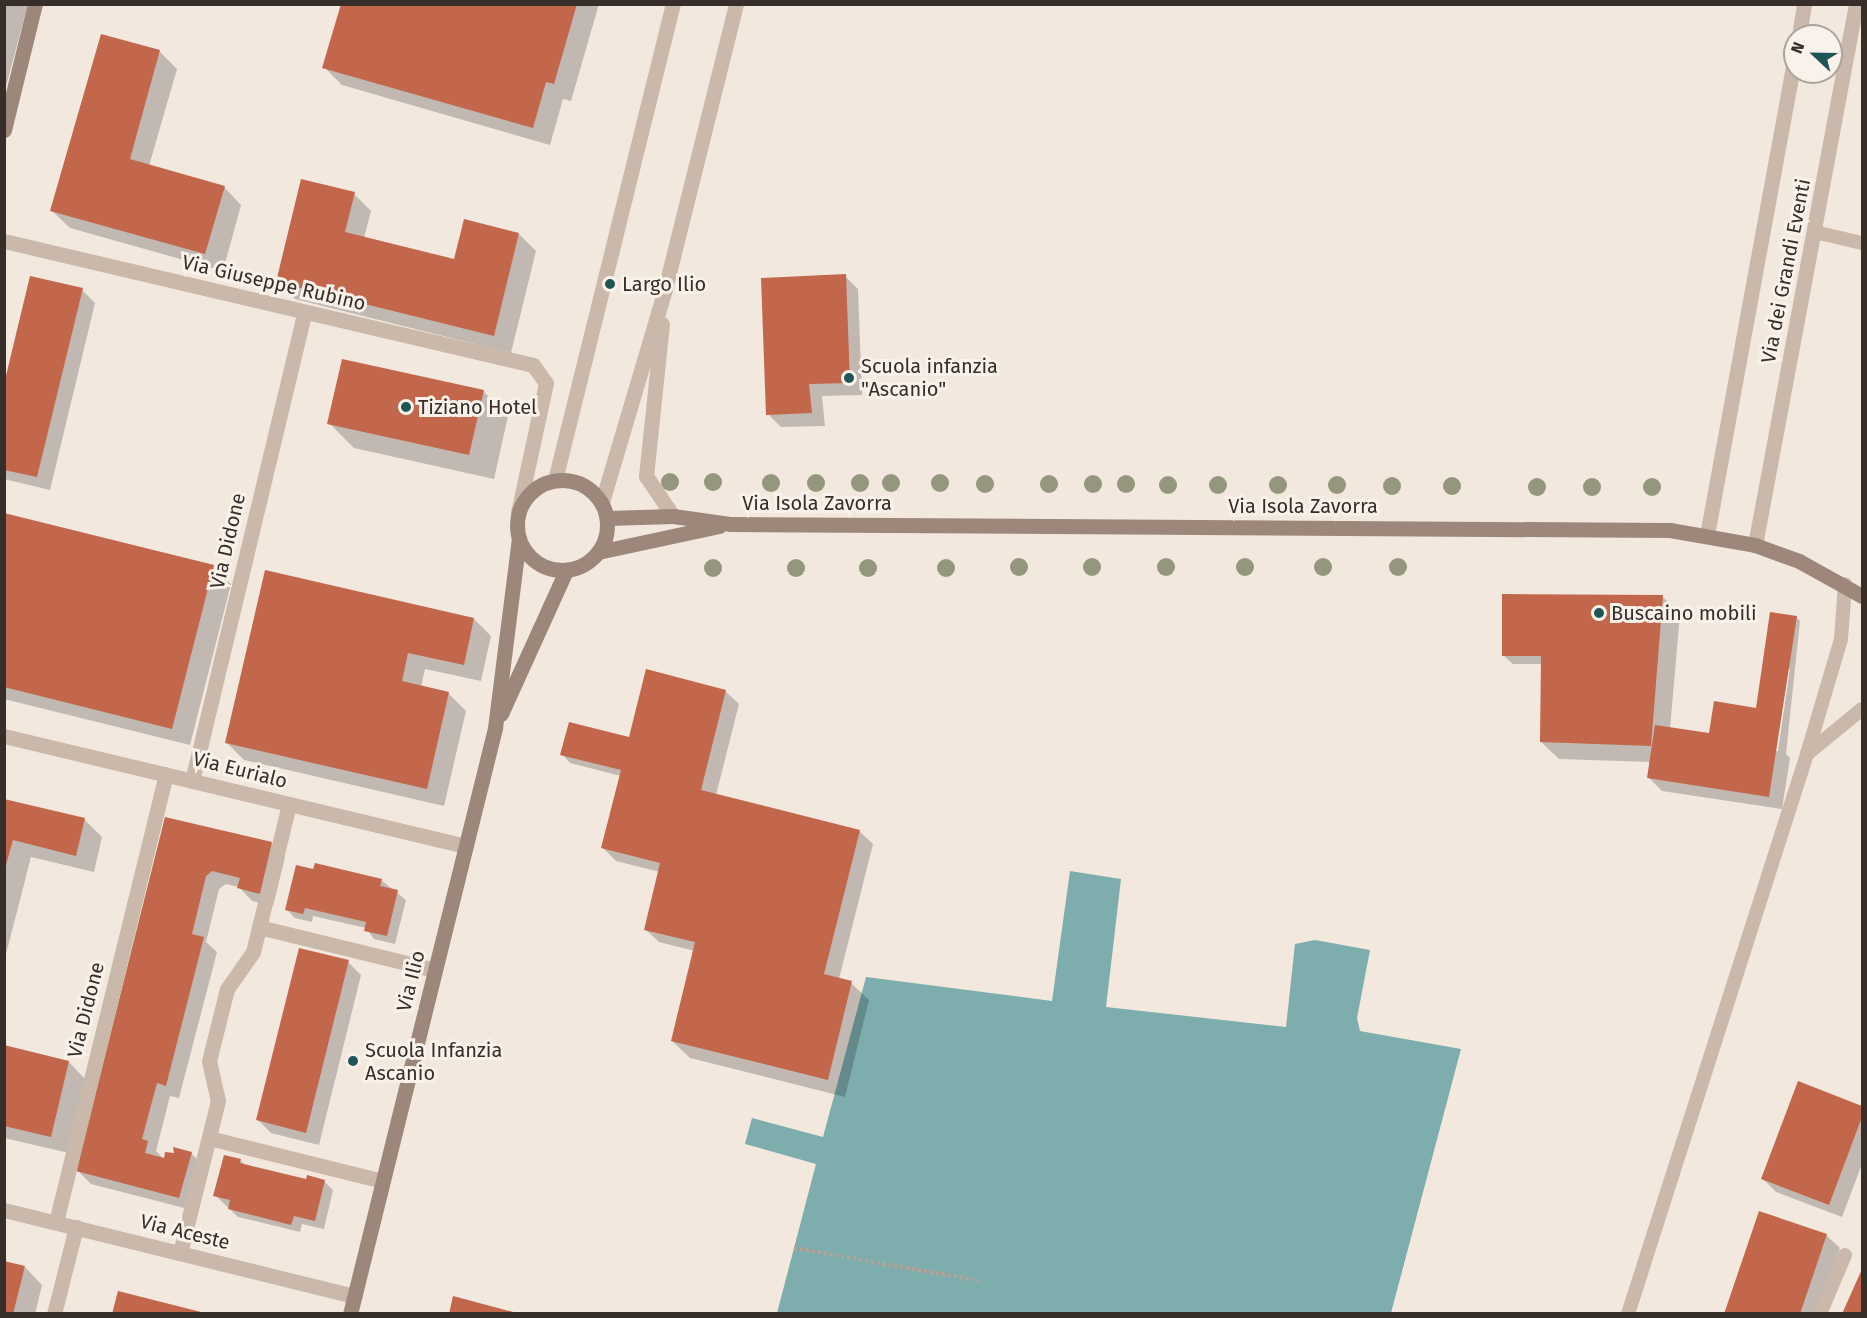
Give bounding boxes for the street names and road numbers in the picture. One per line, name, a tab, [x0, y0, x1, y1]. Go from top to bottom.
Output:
street label: Via dei Grandi Eventi	[1756, 177, 1816, 365]
street label: Via Giuseppe Rubino	[180, 250, 368, 316]
street label: Via Didone	[205, 491, 251, 591]
street label: Via Isola Zavorra	[742, 491, 892, 515]
street label: Via Isola Zavorra	[1228, 494, 1378, 518]
street label: Via Eurialo	[190, 747, 290, 793]
street label: Via Ilio	[392, 948, 430, 1014]
street label: Via Didone	[63, 960, 109, 1060]
street label: Via Aceste	[138, 1209, 232, 1255]

